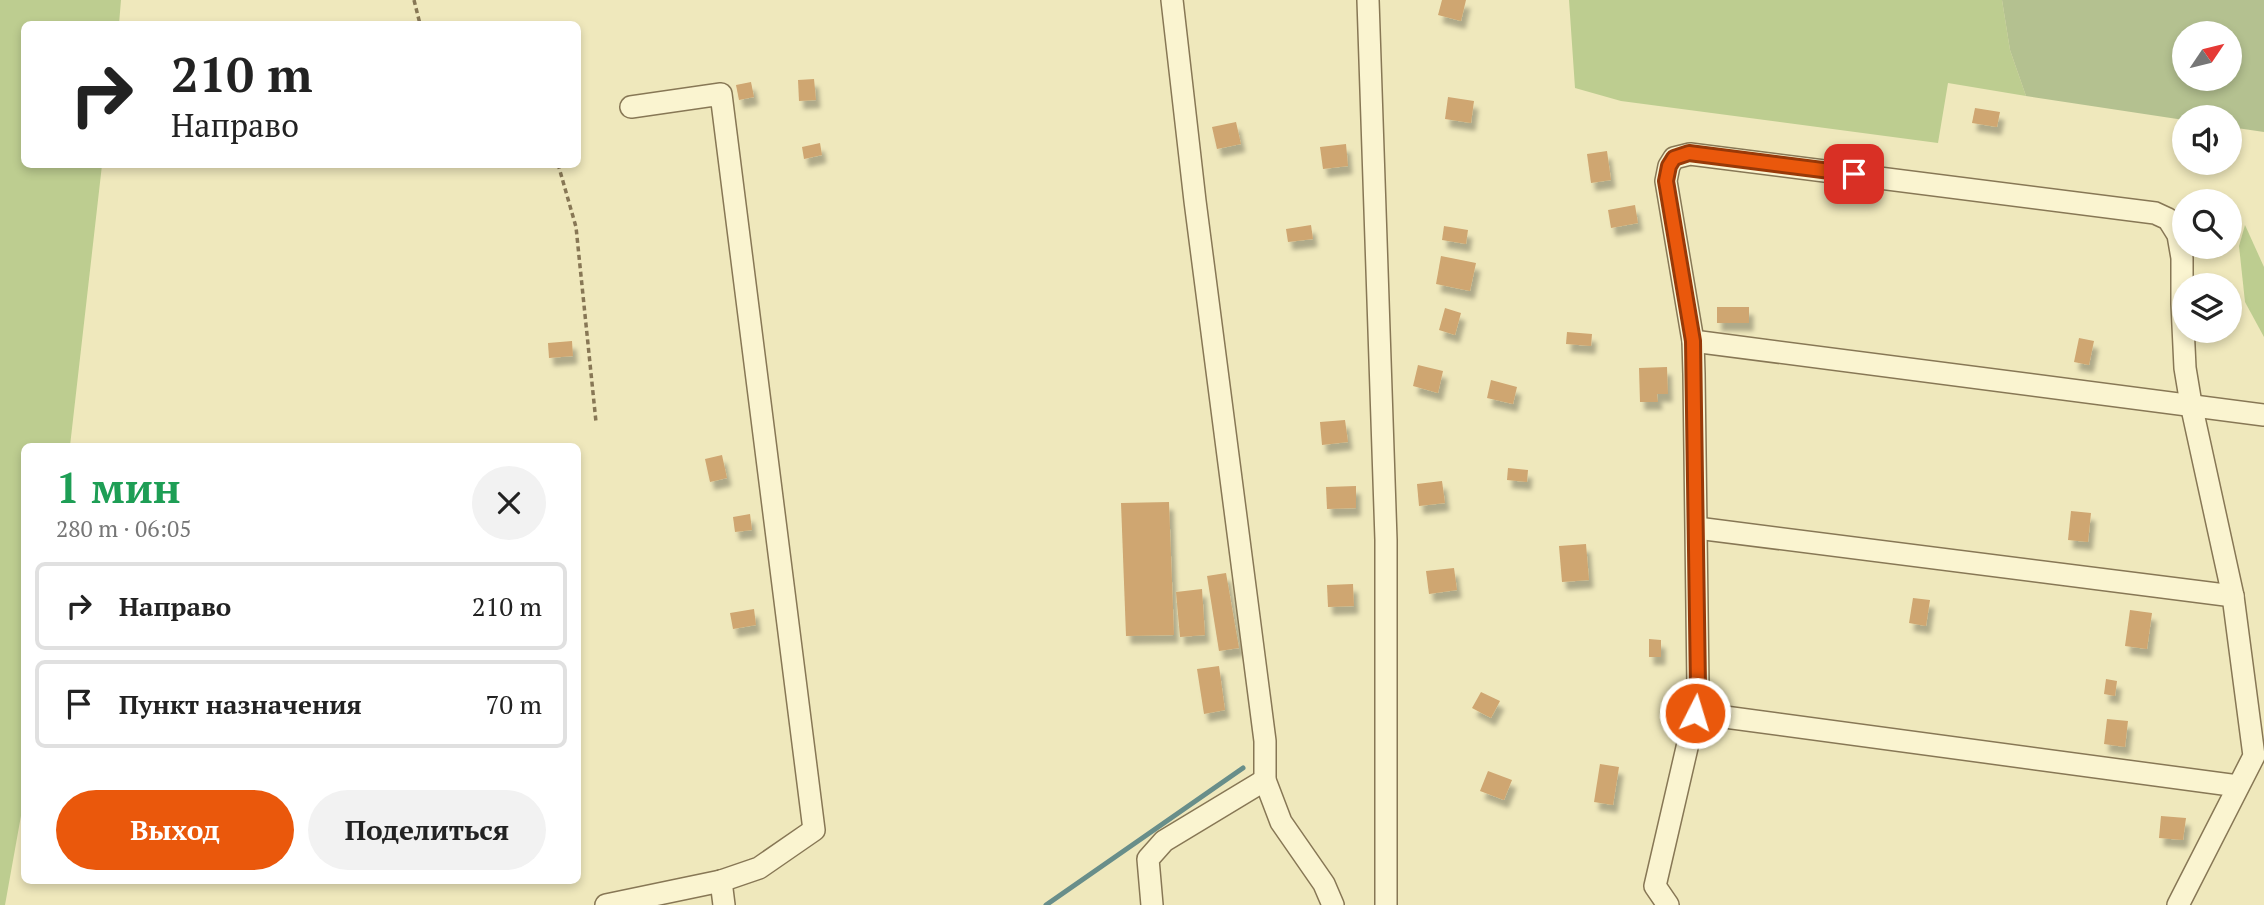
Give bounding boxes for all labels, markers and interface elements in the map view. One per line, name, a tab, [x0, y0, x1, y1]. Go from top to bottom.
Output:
north arrow	[2172, 21, 2242, 91]
map controls	[2172, 21, 2242, 343]
text: 210 m	[171, 41, 313, 106]
icon: right	[56, 49, 147, 140]
text: Направо	[171, 104, 299, 146]
button: sound	[2172, 105, 2242, 175]
pin	[1824, 144, 1884, 204]
icon: arrive	[1835, 155, 1873, 193]
button: search	[2172, 189, 2242, 259]
button: layers	[2172, 273, 2242, 343]
text: 1 мин	[56, 459, 181, 515]
button: close	[472, 466, 546, 540]
text: 280 m · 06:05	[56, 513, 191, 544]
icon: right	[60, 587, 98, 625]
text: Направо	[119, 589, 231, 623]
text: 210 m	[472, 589, 542, 623]
position arrow	[1658, 676, 1732, 750]
icon: arrive	[60, 685, 98, 723]
text: Пункт назначения	[119, 687, 362, 721]
text: 70 m	[486, 687, 542, 721]
button: Выход	[56, 790, 294, 870]
button: Поделиться	[308, 790, 546, 870]

